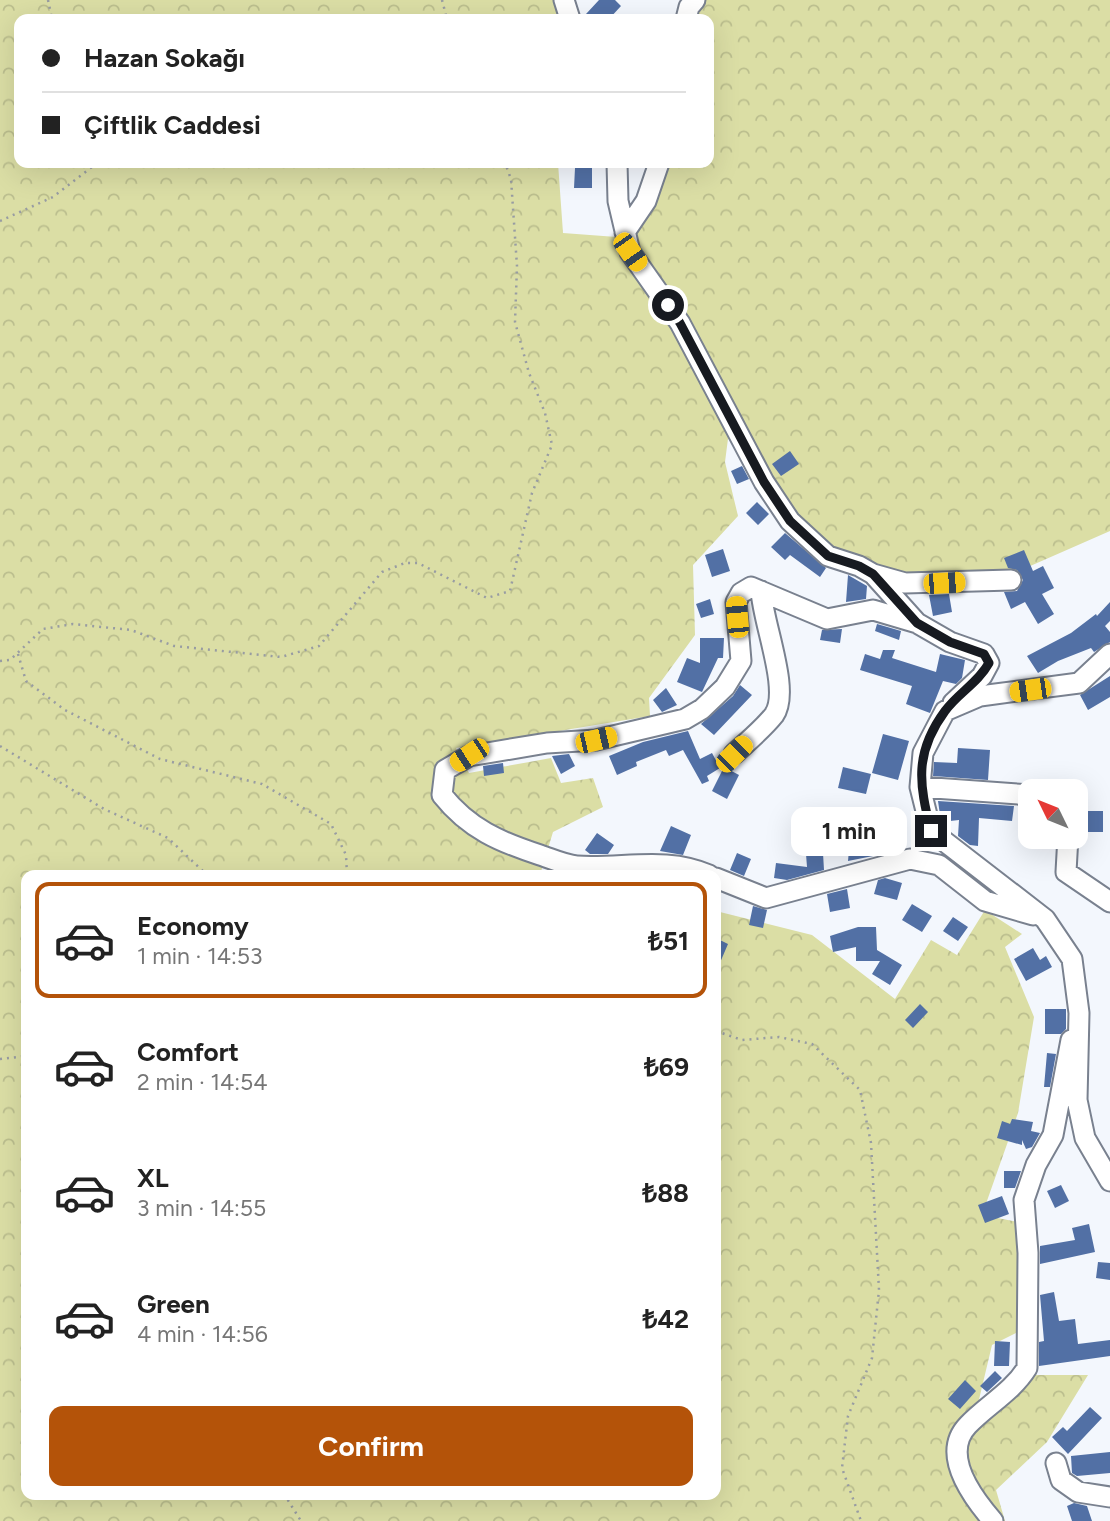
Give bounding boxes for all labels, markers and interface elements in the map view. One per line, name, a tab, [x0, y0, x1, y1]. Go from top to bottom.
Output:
text: Hazan Sokağı	[84, 42, 245, 74]
text: Çiftlik Caddesi	[84, 109, 261, 141]
car	[610, 229, 651, 275]
route start	[652, 289, 684, 321]
car	[923, 571, 966, 595]
car	[725, 595, 750, 639]
car	[1008, 677, 1053, 703]
car	[574, 725, 619, 755]
car	[712, 732, 757, 776]
car	[446, 735, 493, 775]
north arrow	[1018, 779, 1088, 849]
map controls	[1018, 779, 1088, 849]
callout: 1 min	[791, 806, 906, 856]
route end	[915, 815, 947, 847]
text: 1 min	[822, 817, 876, 845]
icon: car	[53, 909, 116, 972]
text: Economy	[137, 910, 249, 942]
text: ₺51	[648, 925, 689, 957]
text: 1 min · 14:53	[137, 942, 262, 970]
icon: car	[53, 1035, 116, 1098]
text: Comfort	[137, 1036, 239, 1068]
text: ₺69	[644, 1051, 689, 1083]
text: 2 min · 14:54	[137, 1068, 268, 1096]
icon: car	[53, 1161, 116, 1224]
text: XL	[137, 1162, 169, 1194]
text: ₺88	[642, 1177, 689, 1209]
text: 3 min · 14:55	[137, 1194, 266, 1222]
icon: car	[53, 1287, 116, 1350]
text: Green	[137, 1288, 210, 1320]
text: ₺42	[643, 1303, 689, 1335]
text: 4 min · 14:56	[137, 1320, 268, 1348]
button: Confirm	[49, 1406, 693, 1486]

